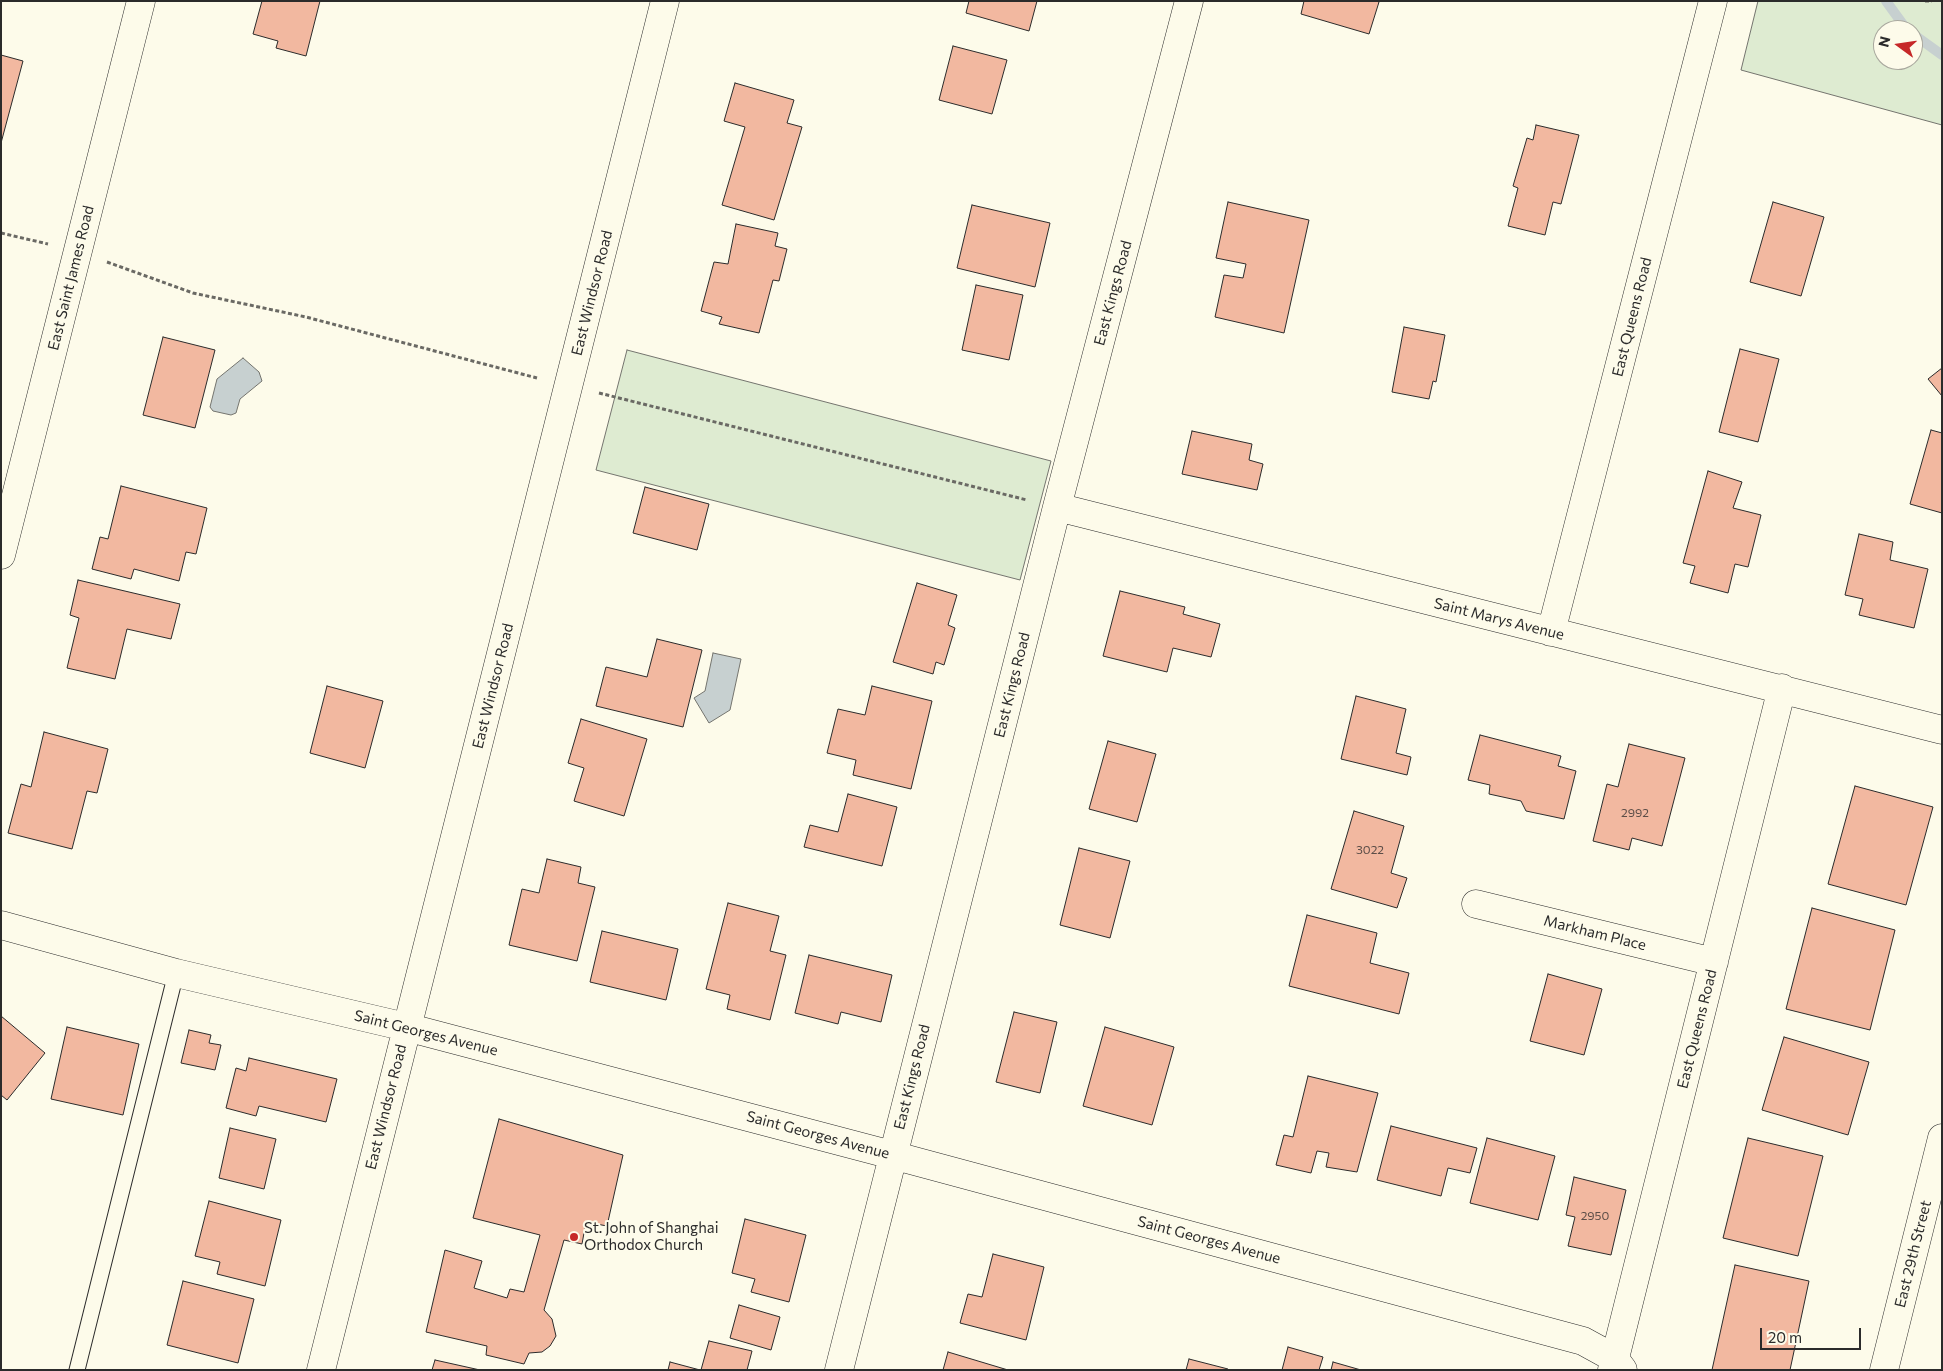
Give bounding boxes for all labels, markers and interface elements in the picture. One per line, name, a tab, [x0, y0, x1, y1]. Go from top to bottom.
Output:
north arrow	[1873, 20, 1923, 70]
text: N	[1874, 34, 1893, 49]
street label: East Saint James Road	[44, 204, 98, 352]
street label: East Windsor Road	[568, 228, 616, 358]
street label: East Kings Road	[1090, 239, 1136, 347]
street label: East Queens Road	[1608, 255, 1656, 379]
street label: Saint Marys Avenue	[1432, 594, 1566, 644]
street label: East Windsor Road	[469, 621, 517, 751]
street label: East Kings Road	[990, 630, 1034, 740]
house number: 2992	[1621, 806, 1649, 820]
house number: 3022	[1356, 843, 1384, 857]
street label: Markham Place	[1542, 912, 1648, 954]
street label: East Queens Road	[1673, 967, 1721, 1091]
street label: Saint Georges Avenue	[352, 1006, 500, 1060]
street label: East Kings Road	[890, 1022, 934, 1132]
street label: East Windsor Road	[362, 1042, 410, 1172]
street label: Saint Georges Avenue	[744, 1107, 892, 1163]
street label: East 29th Street	[1891, 1198, 1935, 1310]
house number: 2950	[1581, 1209, 1609, 1223]
street label: Saint Georges Avenue	[1135, 1212, 1283, 1268]
place label: St. John of Shanghai Orthodox Church	[584, 1219, 719, 1254]
marker: St. John of Shanghai Orthodox Church	[568, 1231, 580, 1243]
scale bar	[1763, 1318, 1864, 1350]
text: 20 m	[1768, 1328, 1802, 1346]

